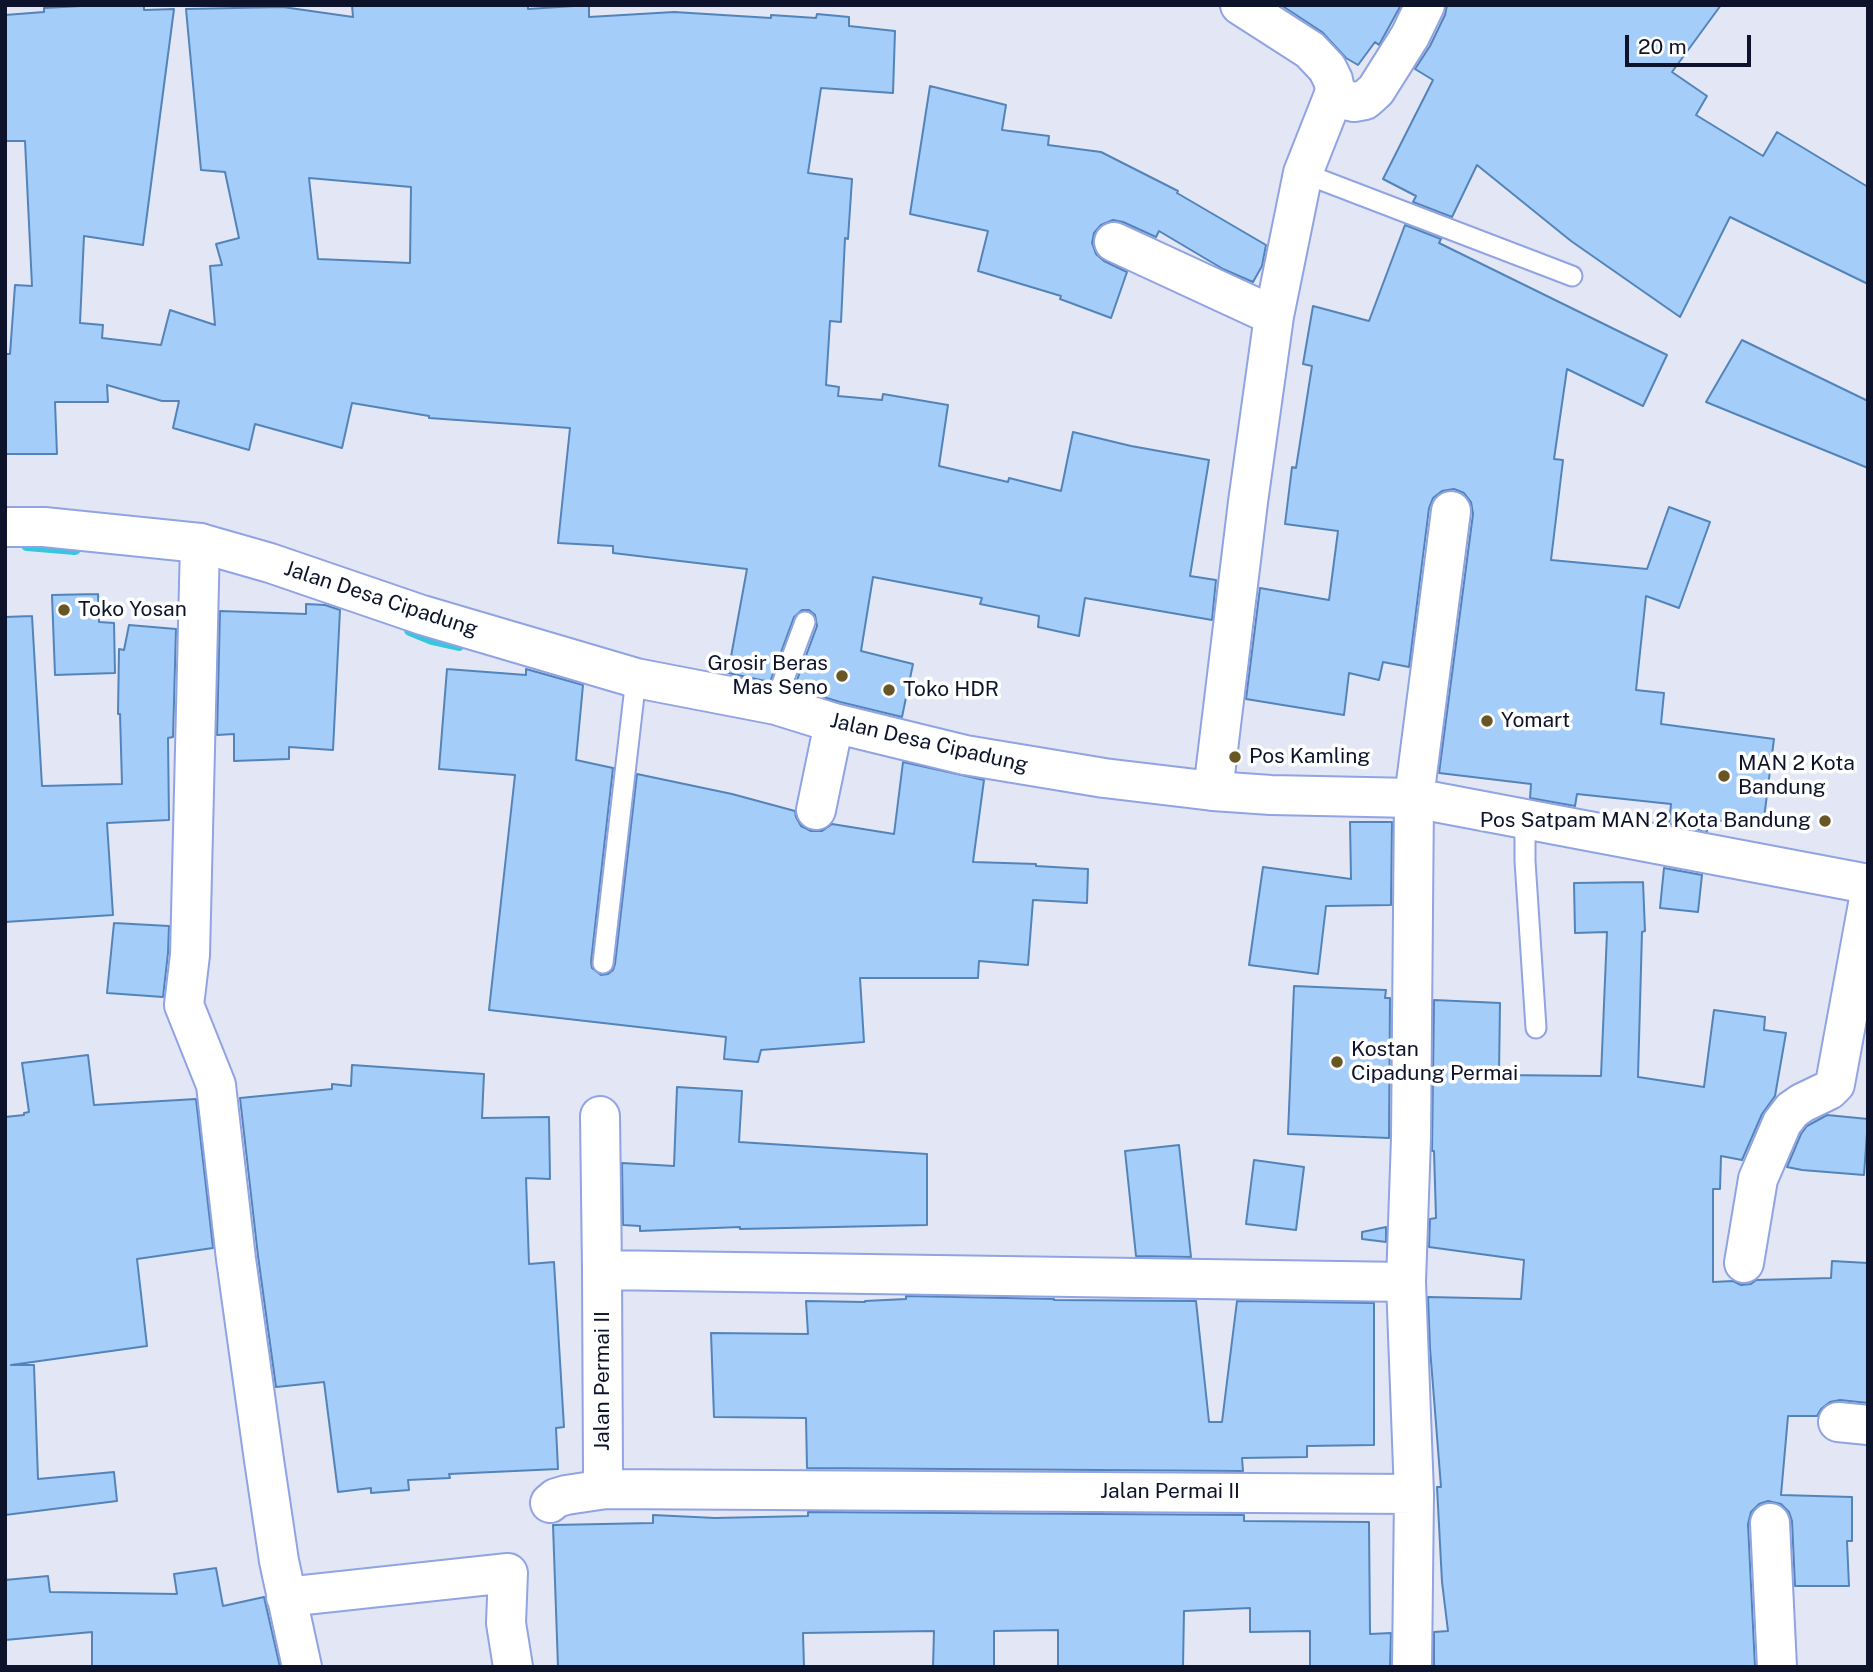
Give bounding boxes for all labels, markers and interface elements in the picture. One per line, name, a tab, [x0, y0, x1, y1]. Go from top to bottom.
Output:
scale bar	[1628, 21, 1754, 65]
text: 20 m	[1638, 34, 1687, 59]
street label: Jalan Desa Cipadung	[281, 556, 481, 642]
place label: Toko Yosan	[78, 597, 187, 623]
marker: Toko Yosan	[56, 602, 72, 618]
place label: Grosir Beras Mas Seno	[707, 651, 828, 701]
marker: Grosir Beras Mas Seno	[834, 668, 850, 684]
place label: Toko HDR	[903, 677, 999, 703]
marker: Toko HDR	[881, 682, 897, 698]
street label: Jalan Desa Cipadung	[828, 708, 1030, 778]
place label: Yomart	[1501, 708, 1570, 734]
marker: Yomart	[1479, 713, 1495, 729]
place label: Pos Kamling	[1249, 744, 1370, 770]
marker: Pos Kamling	[1227, 749, 1243, 765]
place label: MAN 2 Kota Bandung	[1738, 751, 1855, 801]
marker: MAN 2 Kota Bandung	[1716, 768, 1732, 784]
place label: Pos Satpam MAN 2 Kota Bandung	[1480, 808, 1811, 834]
marker: Pos Satpam MAN 2 Kota Bandung	[1817, 813, 1833, 829]
place label: Kostan Cipadung Permai	[1351, 1037, 1518, 1087]
marker: Kostan Cipadung Permai	[1329, 1054, 1345, 1070]
street label: Jalan Permai II	[590, 1311, 616, 1451]
street label: Jalan Permai II	[1100, 1479, 1240, 1505]

